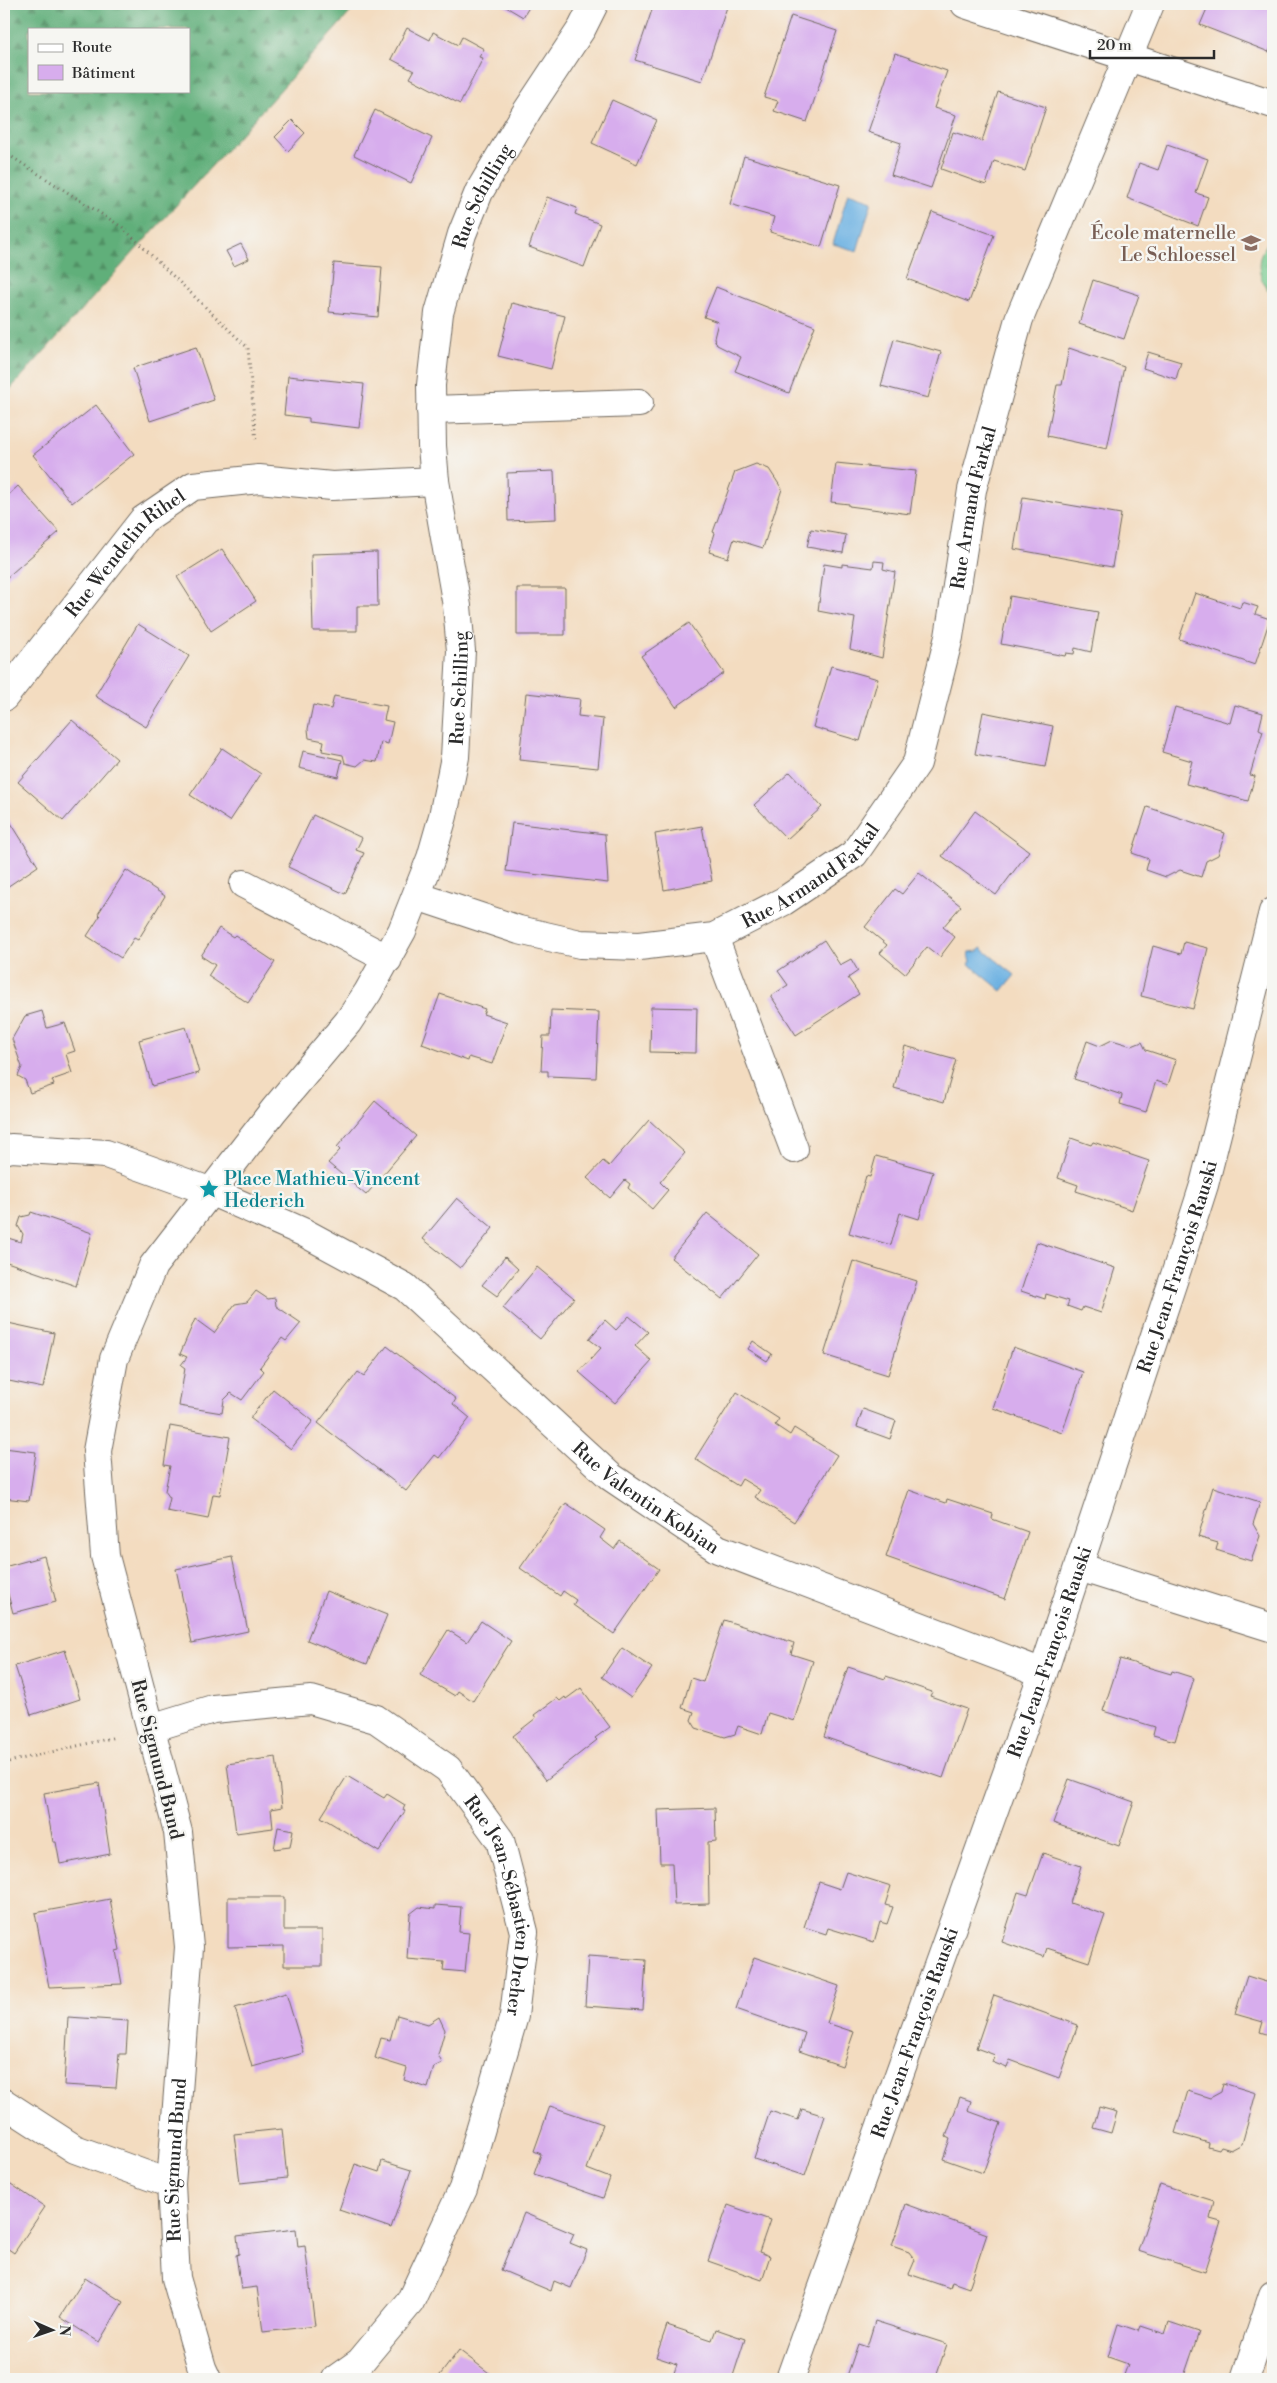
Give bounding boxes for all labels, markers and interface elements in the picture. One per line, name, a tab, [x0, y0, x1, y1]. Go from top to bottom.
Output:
legend	[28, 28, 190, 92]
scale bar	[1090, 28, 1213, 60]
text: 20 m	[1097, 36, 1132, 55]
text: Route	[72, 38, 112, 57]
text: Bâtiment	[71, 64, 136, 83]
street label: Rue Schilling	[447, 139, 518, 251]
place label: École maternelle Le Schloessel	[1091, 220, 1236, 267]
school or university icon: École maternelle Le Schloessel	[1240, 232, 1262, 254]
street label: Rue Armand Farkal	[946, 423, 1002, 591]
street label: Rue Wendelin Rihel	[60, 484, 190, 622]
street label: Rue Schilling	[445, 630, 474, 746]
street label: Rue Armand Farkal	[738, 818, 885, 934]
street label: Rue Jean-François Rauski	[1132, 1158, 1223, 1376]
place label: Place Mathieu-Vincent Hederich	[224, 1167, 420, 1213]
place icon: Place Mathieu-Vincent Hederich	[198, 1178, 220, 1200]
street label: Rue Valentin Kobian	[567, 1436, 724, 1560]
street label: Rue Jean-François Rauski	[1003, 1543, 1097, 1761]
street label: Rue Sigmund Bund	[126, 1677, 189, 1842]
street label: Rue Jean-Sébastien Dreher	[458, 1791, 535, 2018]
street label: Rue Jean-François Rauski	[866, 1924, 964, 2142]
street label: Rue Sigmund Bund	[160, 2077, 192, 2243]
north arrow	[28, 2306, 78, 2356]
text: N	[55, 2325, 73, 2336]

